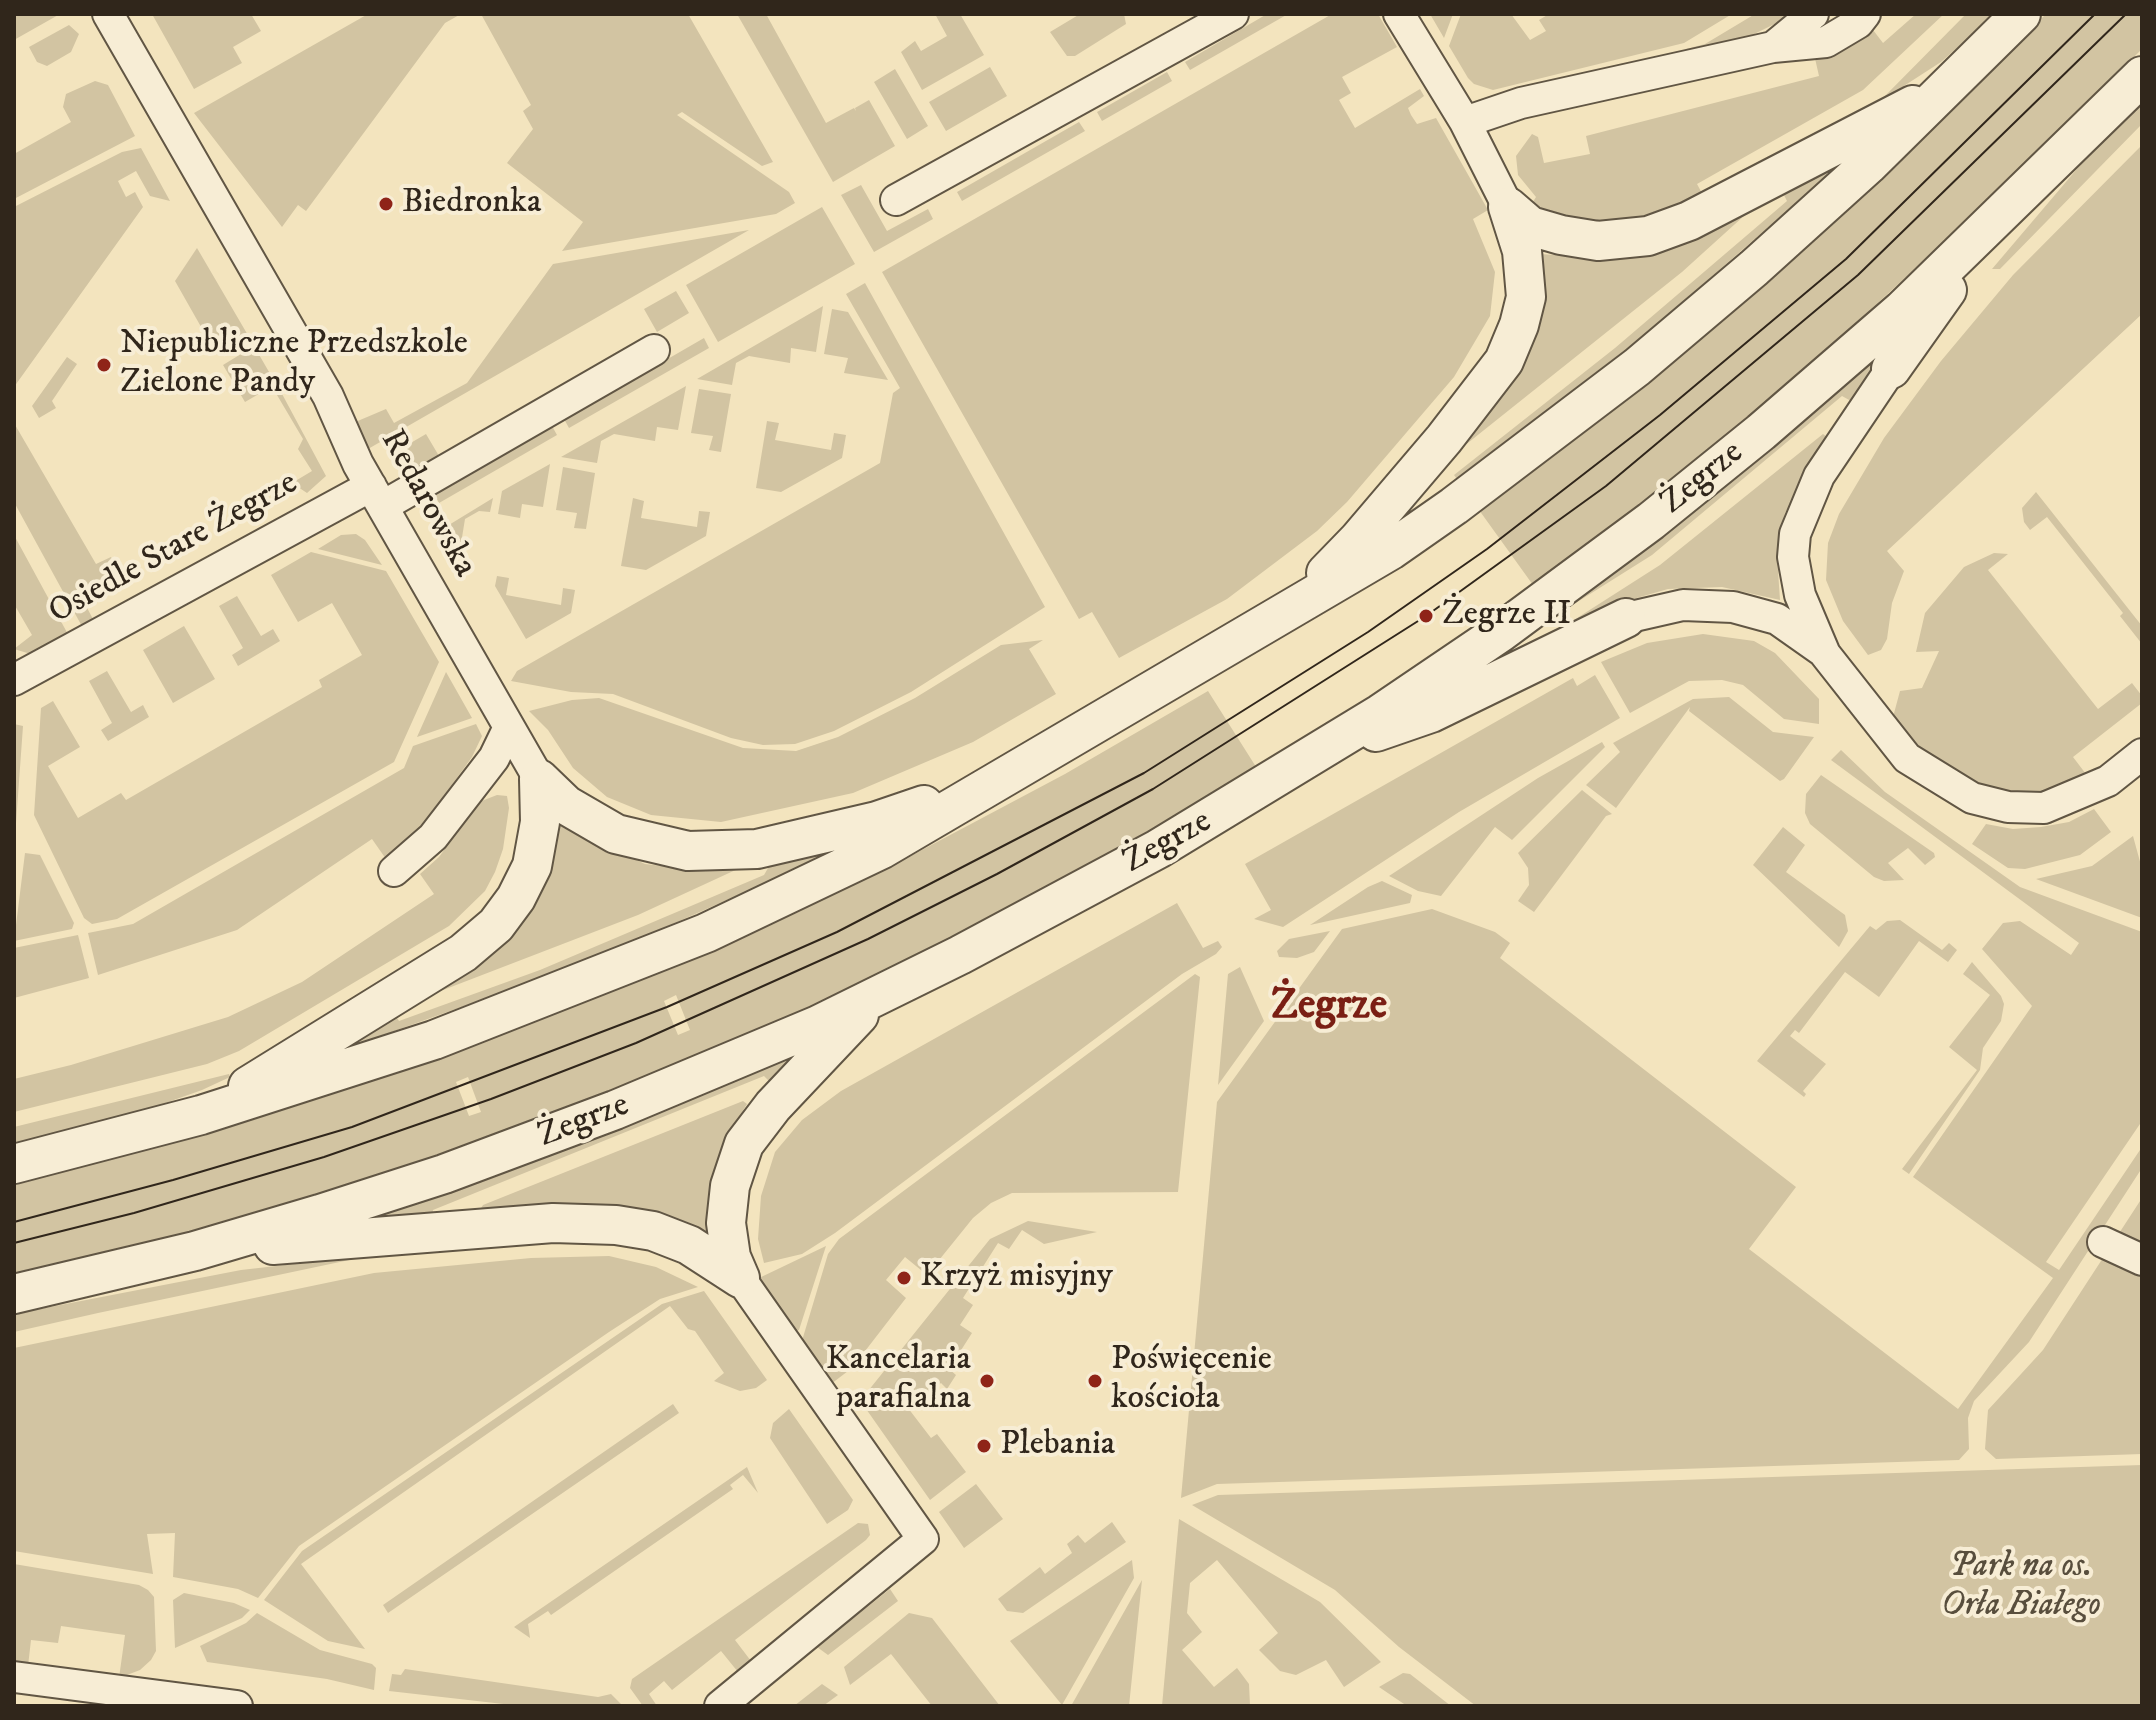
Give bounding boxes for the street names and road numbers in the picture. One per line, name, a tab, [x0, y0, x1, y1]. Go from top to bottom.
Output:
street label: Redarowska	[370, 424, 484, 584]
street label: Żegrze	[1654, 434, 1752, 524]
street label: Osiedle Stare Żegrze	[43, 464, 305, 634]
street label: Żegrze	[1117, 802, 1219, 884]
street label: Żegrze	[533, 1086, 635, 1158]

